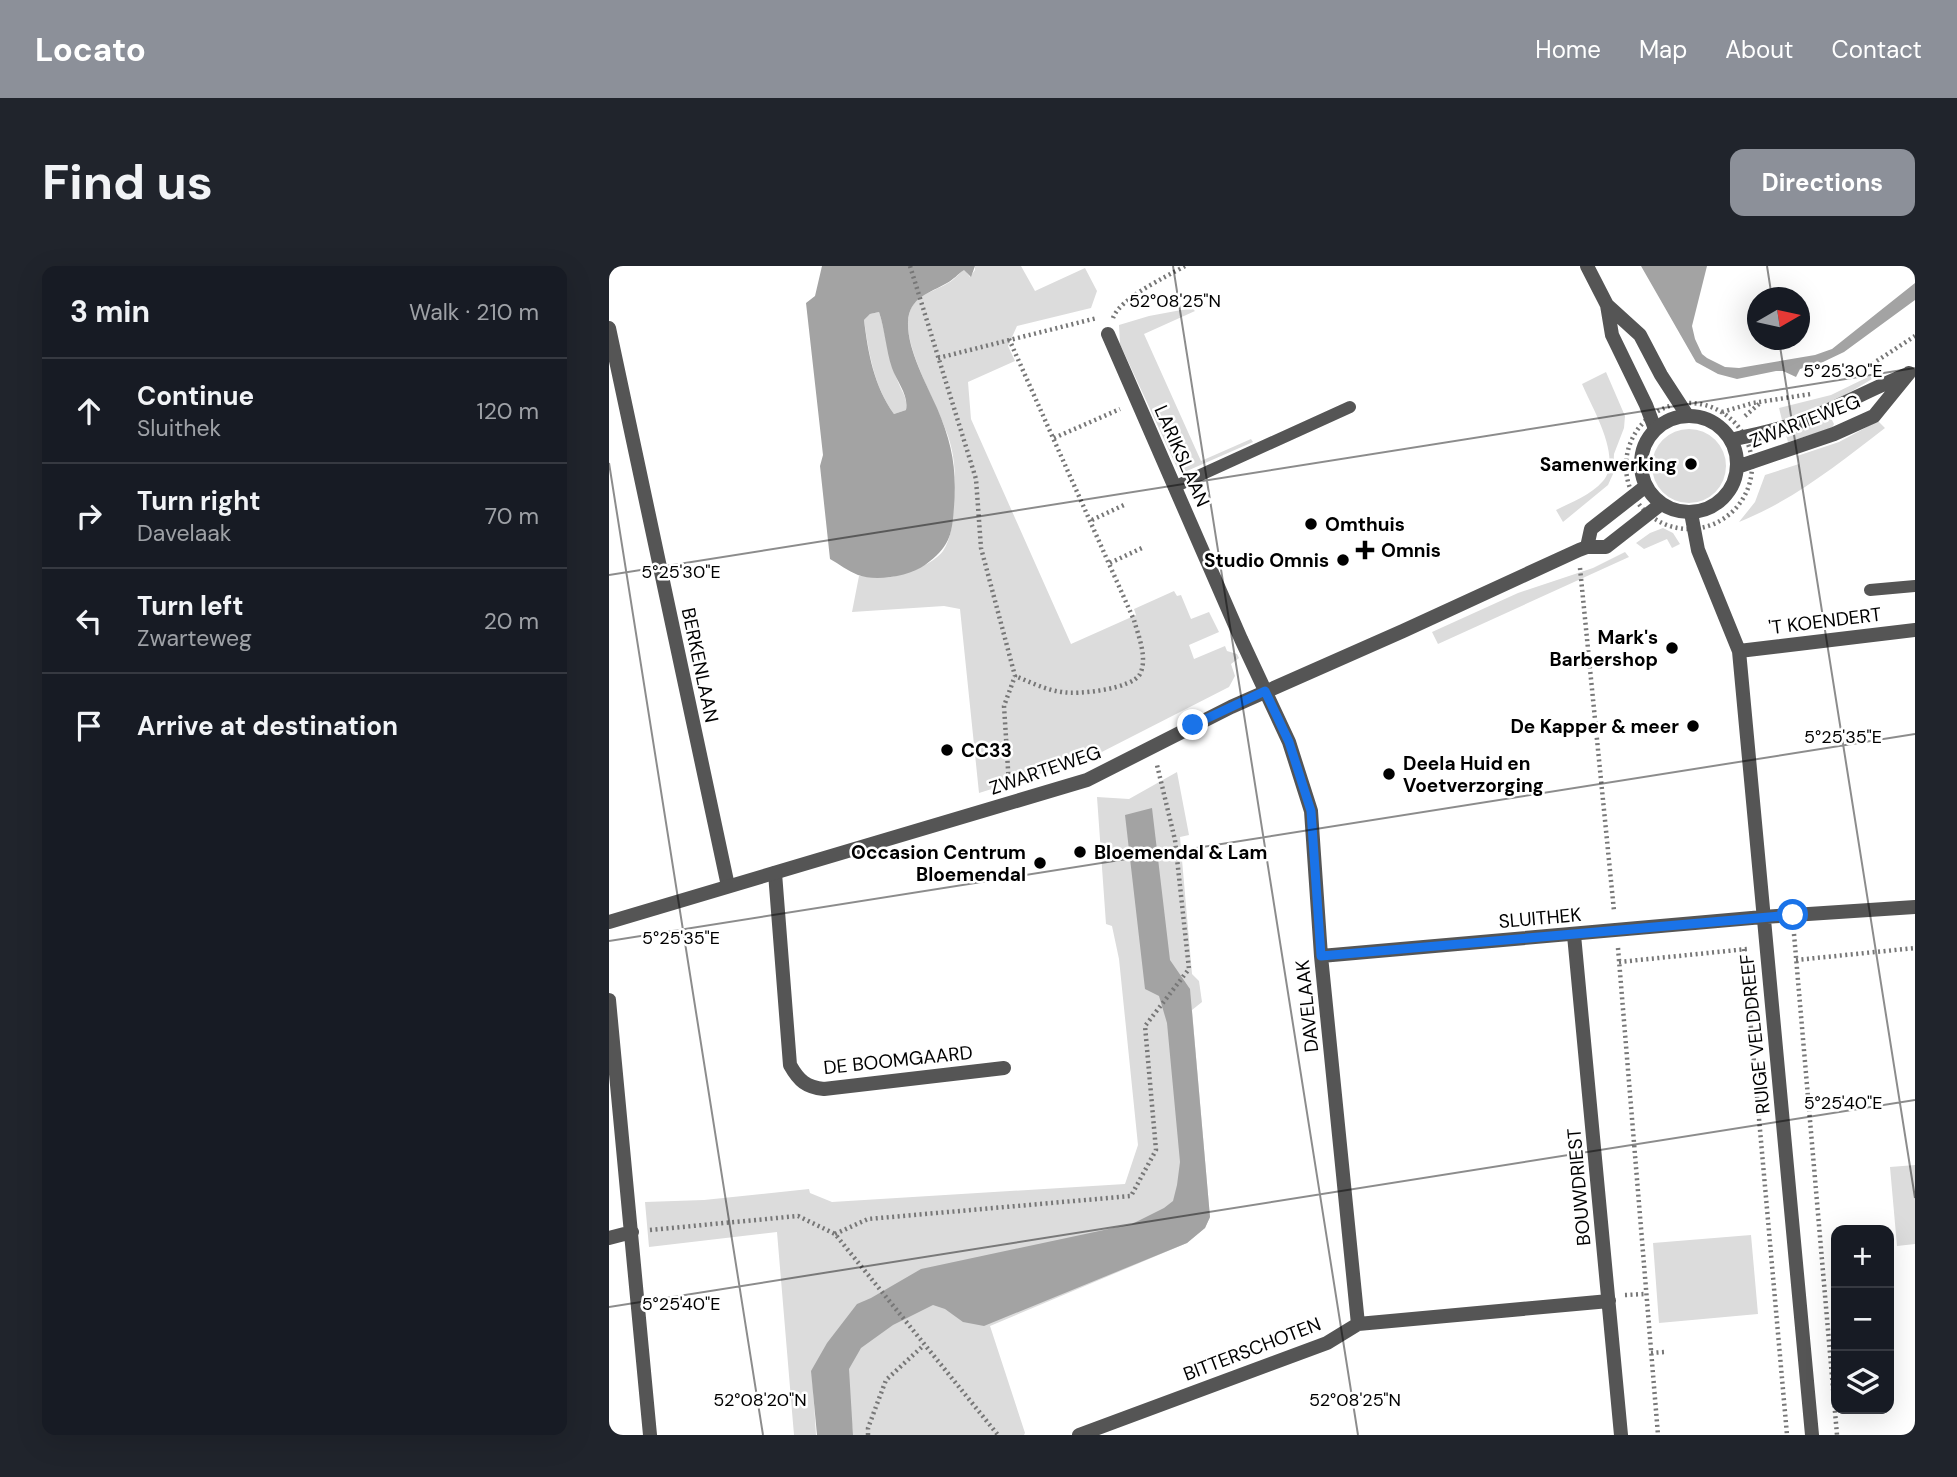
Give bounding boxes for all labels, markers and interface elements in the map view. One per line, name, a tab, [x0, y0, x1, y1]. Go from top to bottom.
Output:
text: Locato	[35, 28, 146, 71]
text: Home	[1535, 34, 1601, 65]
text: Map	[1639, 34, 1687, 65]
text: About	[1725, 34, 1794, 65]
text: Contact	[1832, 34, 1922, 65]
button: Directions	[1730, 149, 1915, 216]
text: Find us	[42, 150, 213, 214]
north arrow	[1747, 287, 1810, 350]
text: 52°08'25"N	[1129, 289, 1221, 313]
text: 3 min	[70, 292, 150, 331]
text: Walk · 210 m	[409, 297, 539, 327]
text: 5°25'30"E	[1803, 359, 1883, 383]
text: Continue	[137, 379, 254, 413]
street label: ZWARTEWEG	[1746, 389, 1864, 453]
icon: ahead	[70, 392, 108, 430]
text: 120 m	[476, 396, 539, 426]
street label: LARIKSLAAN	[1148, 401, 1216, 511]
text: Sluithek	[137, 413, 221, 443]
place label: Samenwerking	[1540, 452, 1677, 477]
marker: Samenwerking	[1683, 456, 1699, 472]
text: Turn right	[137, 484, 261, 518]
icon: right	[70, 497, 108, 535]
text: 70 m	[485, 501, 539, 531]
place label: Omthuis	[1325, 512, 1405, 537]
marker: Omthuis	[1303, 516, 1319, 532]
text: Davelaak	[137, 518, 231, 548]
place label: Omnis	[1381, 538, 1441, 563]
marker: Omnis	[1355, 540, 1375, 560]
place label: Studio Omnis	[1204, 548, 1329, 573]
marker: Studio Omnis	[1335, 552, 1351, 568]
text: 5°25'30"E	[641, 560, 721, 584]
text: Turn left	[137, 589, 244, 623]
icon: left	[70, 602, 108, 640]
street label: 'T KOENDERT	[1767, 602, 1883, 640]
street label: BERKENLAAN	[676, 605, 724, 725]
text: 20 m	[484, 606, 539, 636]
text: Zwarteweg	[137, 623, 252, 653]
place label: Mark's Barbershop	[1549, 625, 1658, 672]
marker: Mark's Barbershop	[1664, 640, 1680, 656]
icon: arrive	[70, 707, 108, 745]
text: Arrive at destination	[137, 709, 398, 743]
route end	[1177, 709, 1208, 740]
place label: De Kapper & meer	[1510, 714, 1679, 739]
marker: De Kapper & meer	[1685, 718, 1701, 734]
text: 5°25'35"E	[1804, 725, 1882, 749]
place label: CC33	[961, 738, 1012, 763]
street label: ZWARTEWEG	[986, 739, 1104, 801]
marker: CC33	[939, 742, 955, 758]
place label: Deela Huid en Voetverzorging	[1403, 751, 1544, 798]
marker: Deela Huid en Voetverzorging	[1381, 766, 1397, 782]
place label: Occasion Centrum Bloemendal	[851, 840, 1026, 887]
place label: Bloemendal & Lam	[1094, 840, 1267, 865]
marker: Bloemendal & Lam	[1072, 844, 1088, 860]
marker: Occasion Centrum Bloemendal	[1032, 855, 1048, 871]
route start	[1777, 899, 1808, 930]
street label: SLUITHEK	[1498, 902, 1582, 934]
text: 5°25'35"E	[642, 926, 720, 950]
street label: RUIGE VELDDREEF	[1734, 953, 1776, 1115]
street label: DAVELAAK	[1290, 959, 1324, 1053]
street label: DE BOOMGAARD	[822, 1040, 974, 1080]
text: 5°25'40"E	[1804, 1091, 1882, 1115]
street label: BOUWDRIEST	[1561, 1127, 1597, 1247]
map controls	[1831, 1225, 1894, 1414]
button: +	[1831, 1225, 1894, 1288]
button: −	[1831, 1288, 1894, 1351]
text: 5°25'40"E	[642, 1292, 720, 1316]
street label: BITTERSCHOTEN	[1180, 1311, 1324, 1387]
button: layers	[1831, 1351, 1894, 1414]
text: 52°08'20"N	[713, 1388, 807, 1412]
text: 52°08'25"N	[1309, 1388, 1401, 1412]

